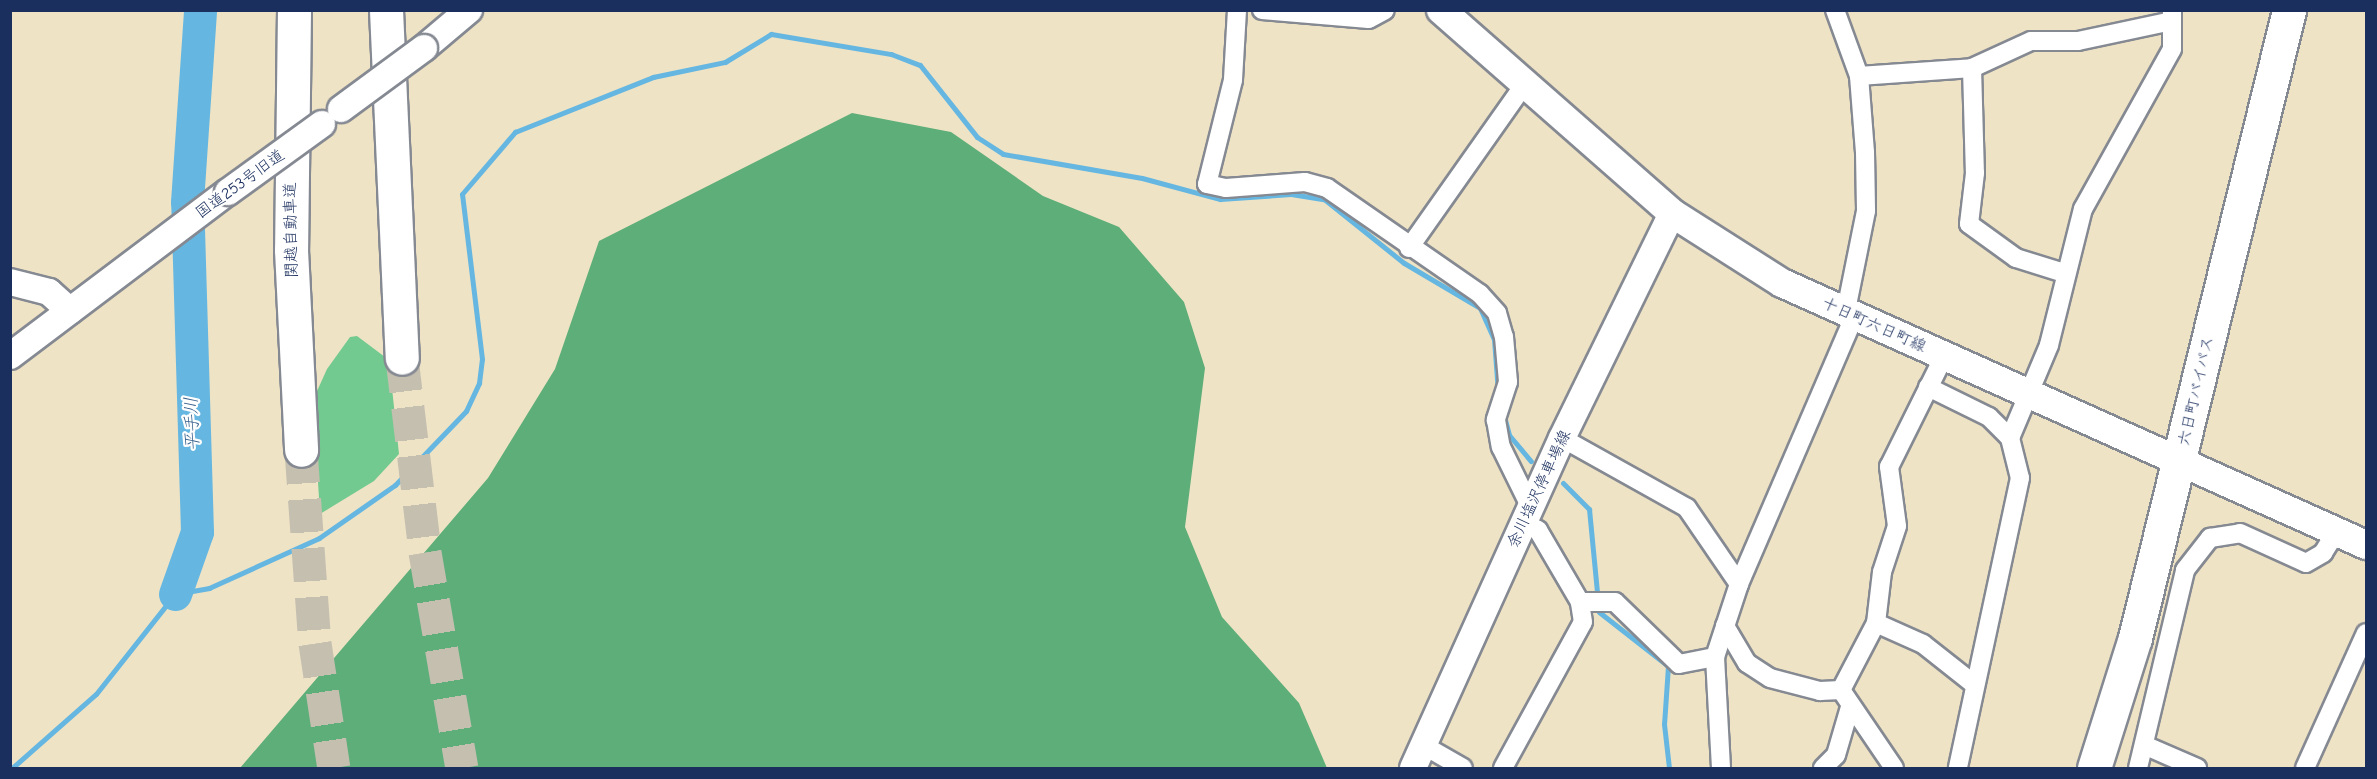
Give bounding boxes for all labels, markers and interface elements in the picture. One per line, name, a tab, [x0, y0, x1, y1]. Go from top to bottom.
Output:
street label: 国道253号旧道	[192, 145, 288, 223]
street label: 関越自動車道	[281, 182, 301, 278]
street label: 十日町六日町線	[1819, 293, 1929, 357]
street label: 六日町バイパス	[2174, 334, 2218, 448]
water label: 平手川	[181, 397, 205, 451]
street label: 余川塩沢停車場線	[1503, 427, 1575, 551]

